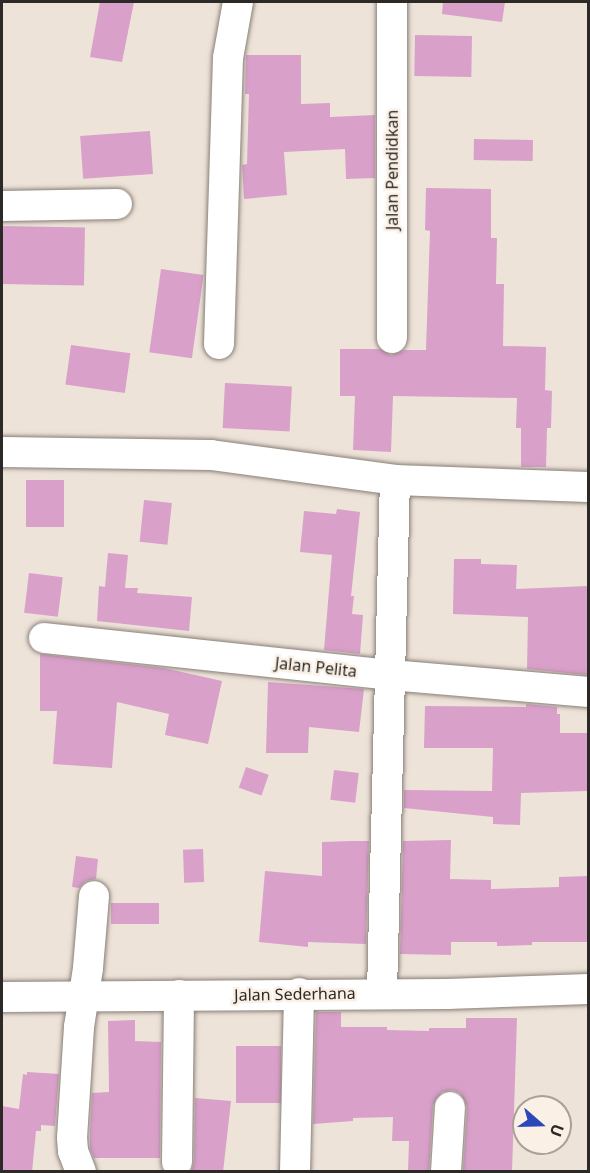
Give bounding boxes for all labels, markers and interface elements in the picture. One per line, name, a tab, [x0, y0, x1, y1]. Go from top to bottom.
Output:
street label: Jalan Pendidkan	[382, 110, 402, 230]
street label: Jalan Pelita	[274, 653, 358, 681]
street label: Jalan Sederhana	[234, 983, 356, 1005]
north arrow	[512, 1095, 572, 1155]
text: U	[545, 1121, 569, 1140]

